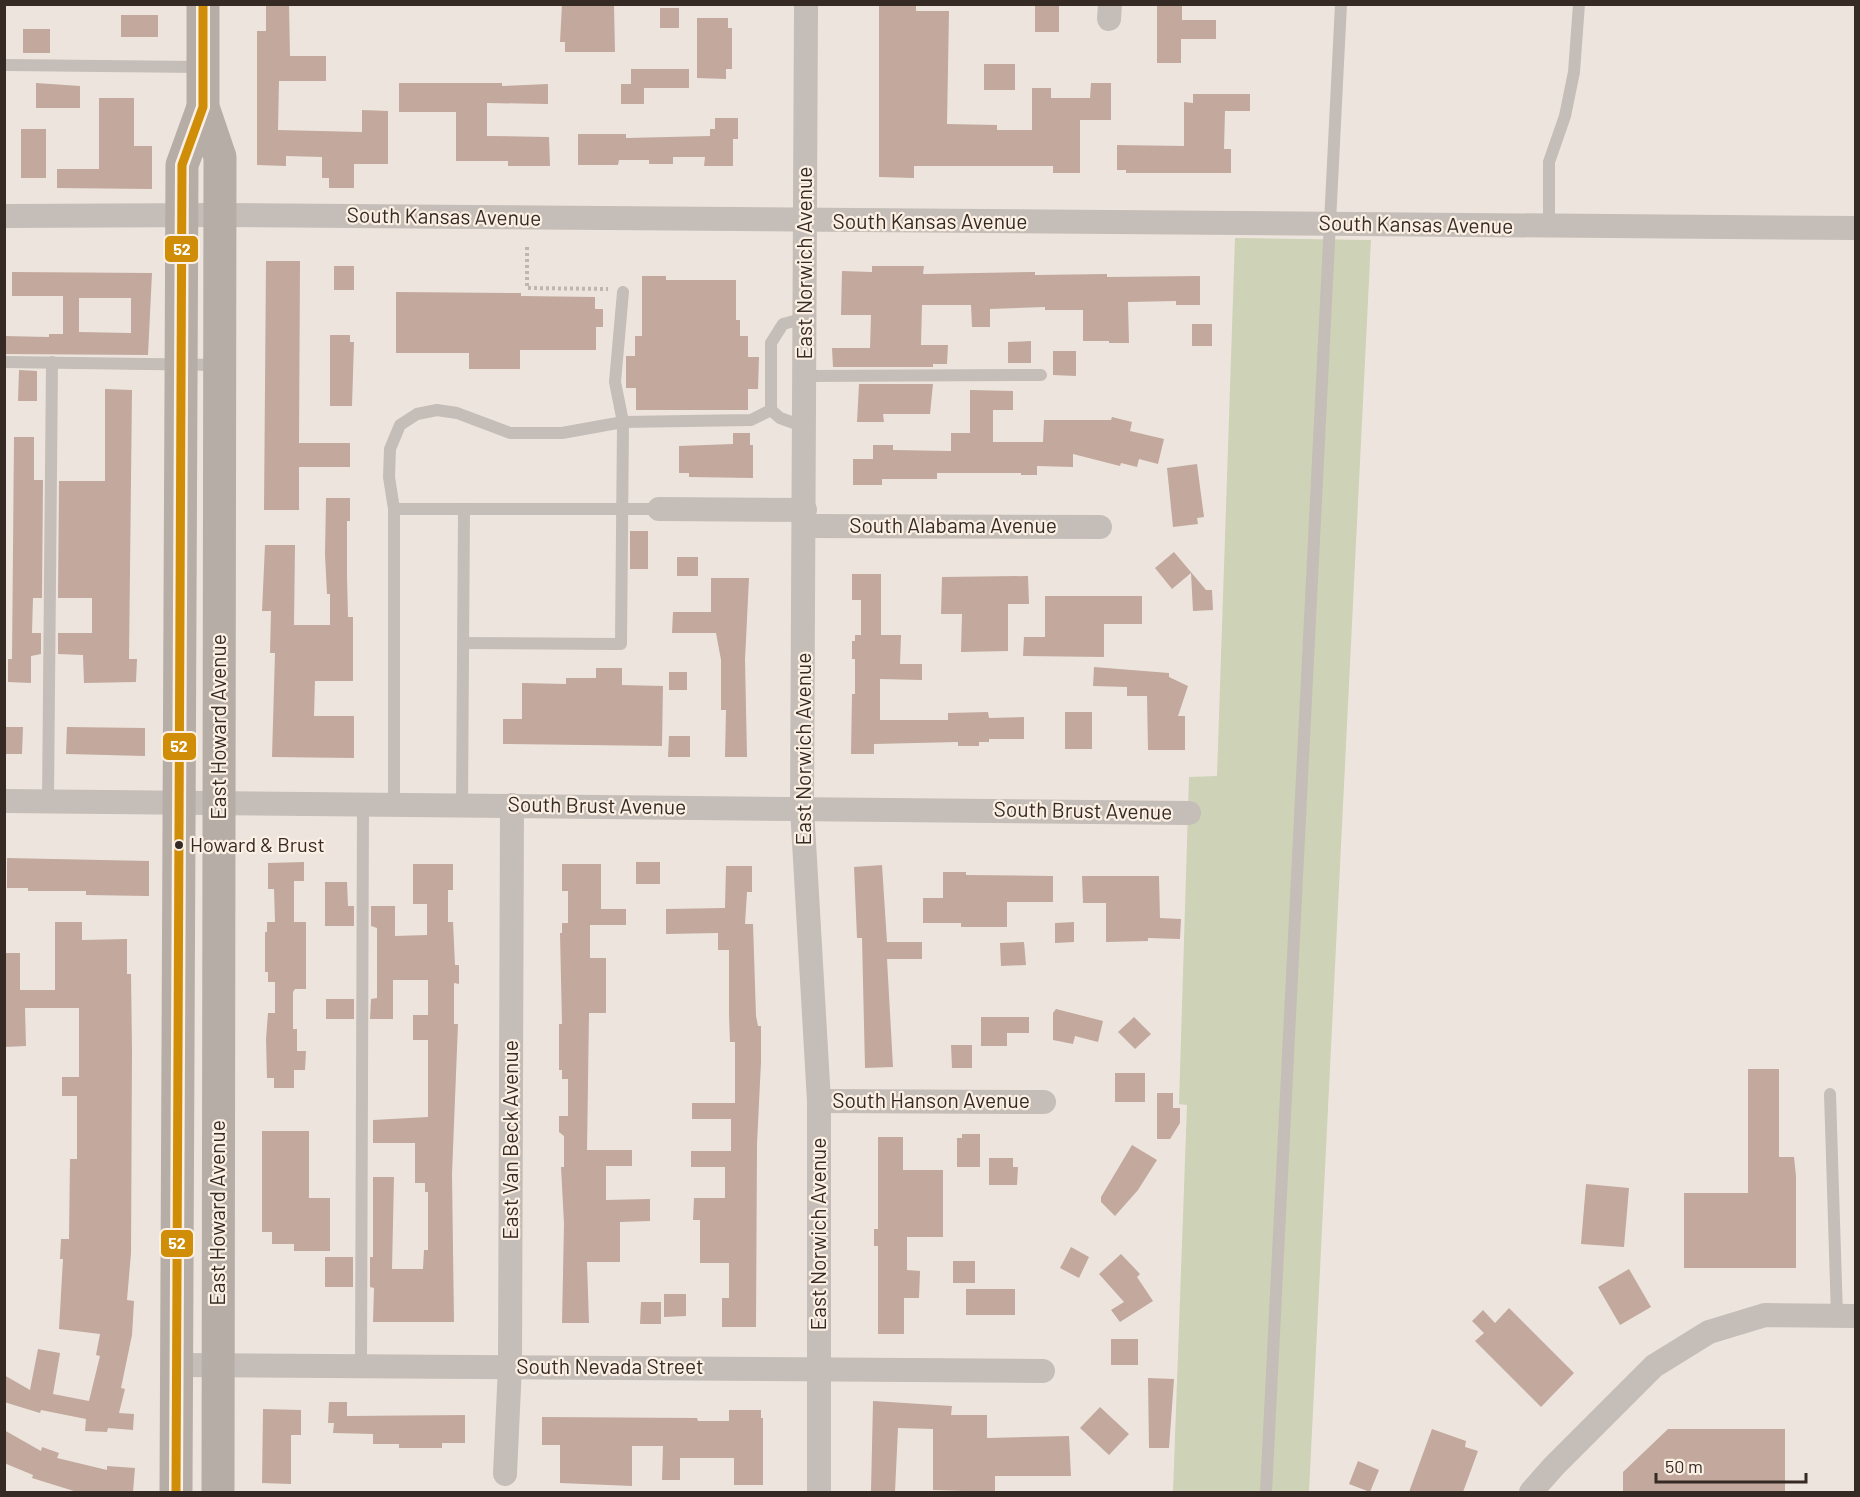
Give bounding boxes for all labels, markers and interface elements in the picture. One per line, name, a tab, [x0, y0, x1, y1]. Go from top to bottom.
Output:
street label: East Norwich Avenue	[791, 167, 816, 359]
street label: South Kansas Avenue	[346, 201, 542, 230]
street label: South Kansas Avenue	[833, 208, 1027, 233]
street label: South Kansas Avenue	[1318, 209, 1514, 238]
line badge: 52	[164, 235, 199, 263]
text: 52	[173, 239, 191, 258]
street label: South Alabama Avenue	[849, 512, 1057, 537]
street label: East Howard Avenue	[205, 634, 230, 820]
street label: East Norwich Avenue	[790, 653, 815, 845]
line badge: 52	[162, 732, 197, 761]
text: 52	[170, 736, 188, 755]
street label: South Brust Avenue	[507, 790, 687, 819]
street label: South Brust Avenue	[993, 795, 1173, 824]
place label: Howard & Brust	[190, 832, 325, 856]
marker: Howard & Brust	[173, 839, 185, 851]
street label: East Van Beck Avenue	[497, 1040, 522, 1240]
street label: South Hanson Avenue	[832, 1087, 1030, 1112]
street label: East Howard Avenue	[204, 1120, 229, 1306]
street label: East Norwich Avenue	[805, 1138, 830, 1330]
line badge: 52	[160, 1229, 194, 1258]
text: 52	[168, 1233, 186, 1252]
street label: South Nevada Street	[516, 1353, 704, 1378]
scale bar	[1656, 1446, 1806, 1484]
text: 50 m	[1665, 1455, 1703, 1477]

